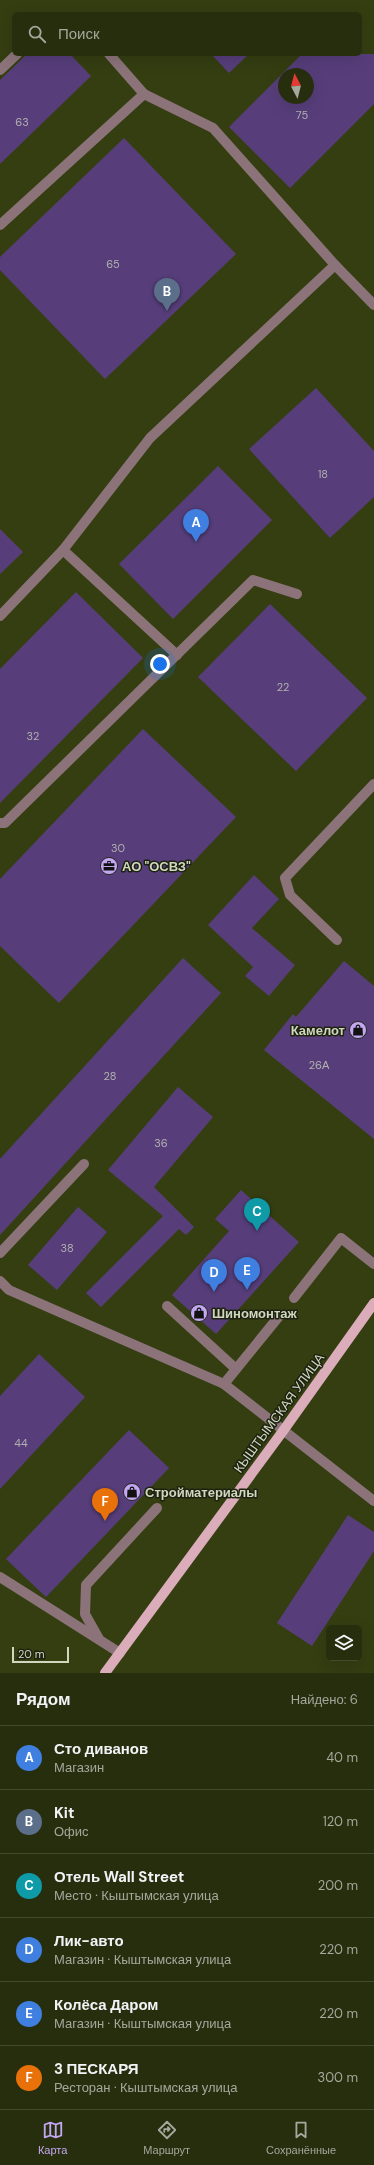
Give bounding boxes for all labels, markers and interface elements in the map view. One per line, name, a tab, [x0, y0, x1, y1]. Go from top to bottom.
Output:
search box	[12, 12, 362, 56]
icon: search	[26, 23, 48, 45]
text: Поиск	[58, 24, 100, 44]
north arrow	[278, 68, 314, 104]
house number: 75	[296, 108, 308, 122]
house number: 63	[15, 115, 29, 129]
house number: 65	[106, 257, 120, 271]
pin: B	[154, 278, 180, 311]
house number: 18	[318, 467, 328, 481]
pin: A	[183, 509, 209, 542]
your location	[150, 654, 170, 674]
house number: 22	[277, 680, 289, 694]
house number: 32	[27, 729, 39, 743]
house number: 30	[111, 841, 125, 855]
office icon: АО "ОСВЗ"	[99, 856, 119, 876]
place label: АО "ОСВЗ"	[122, 858, 191, 875]
shop icon: Камелот	[348, 1020, 368, 1040]
place label: Камелот	[291, 1022, 345, 1039]
house number: 26А	[309, 1058, 330, 1072]
house number: 28	[104, 1069, 116, 1083]
house number: 36	[154, 1136, 168, 1150]
pin: C	[244, 1198, 270, 1231]
house number: 38	[60, 1241, 74, 1255]
pin: E	[234, 1257, 260, 1290]
pin: D	[201, 1259, 227, 1292]
shop icon: Шиномонтаж	[189, 1303, 209, 1323]
place label: Шиномонтаж	[212, 1305, 298, 1322]
street label: КЫШТЫМСКАЯ УЛИЦА	[230, 1350, 328, 1476]
house number: 44	[14, 1436, 28, 1450]
shop icon: Стройматериалы	[122, 1482, 142, 1502]
place label: Стройматериалы	[145, 1484, 257, 1501]
pin: F	[92, 1488, 118, 1521]
map controls	[326, 1625, 362, 1661]
button: layers	[326, 1625, 362, 1661]
scale bar	[12, 1645, 69, 1664]
text: 20 m	[18, 1647, 44, 1661]
text: Рядом	[16, 1688, 71, 1710]
text: Найдено: 6	[291, 1691, 358, 1708]
text: Сто диванов	[54, 1739, 148, 1759]
text: A	[24, 1749, 34, 1766]
text: 40 m	[326, 1749, 358, 1766]
text: Магазин	[54, 1759, 104, 1776]
text: Kit	[54, 1803, 74, 1823]
text: B	[25, 1813, 33, 1830]
text: 120 m	[323, 1813, 358, 1830]
text: Офис	[54, 1823, 89, 1840]
text: Отель Wall Street	[54, 1867, 184, 1887]
text: C	[24, 1877, 34, 1894]
text: 200 m	[318, 1877, 358, 1894]
text: Место · Кыштымская улица	[54, 1887, 219, 1904]
text: Лик-авто	[54, 1931, 124, 1951]
text: D	[24, 1941, 34, 1958]
text: 220 m	[319, 1941, 358, 1958]
text: Магазин · Кыштымская улица	[54, 1951, 231, 1968]
text: Колёса Даром	[54, 1995, 158, 2015]
text: E	[25, 2005, 33, 2022]
text: 220 m	[319, 2005, 358, 2022]
text: Магазин · Кыштымская улица	[54, 2015, 231, 2032]
text: 3 ПЕСКАРЯ	[54, 2059, 139, 2079]
text: F	[25, 2069, 33, 2086]
text: 300 m	[317, 2069, 358, 2086]
text: Ресторан · Кыштымская улица	[54, 2079, 238, 2096]
tab: Карта	[38, 2119, 67, 2157]
tab: Маршрут	[143, 2119, 190, 2157]
tab: Сохранённые	[266, 2119, 336, 2157]

